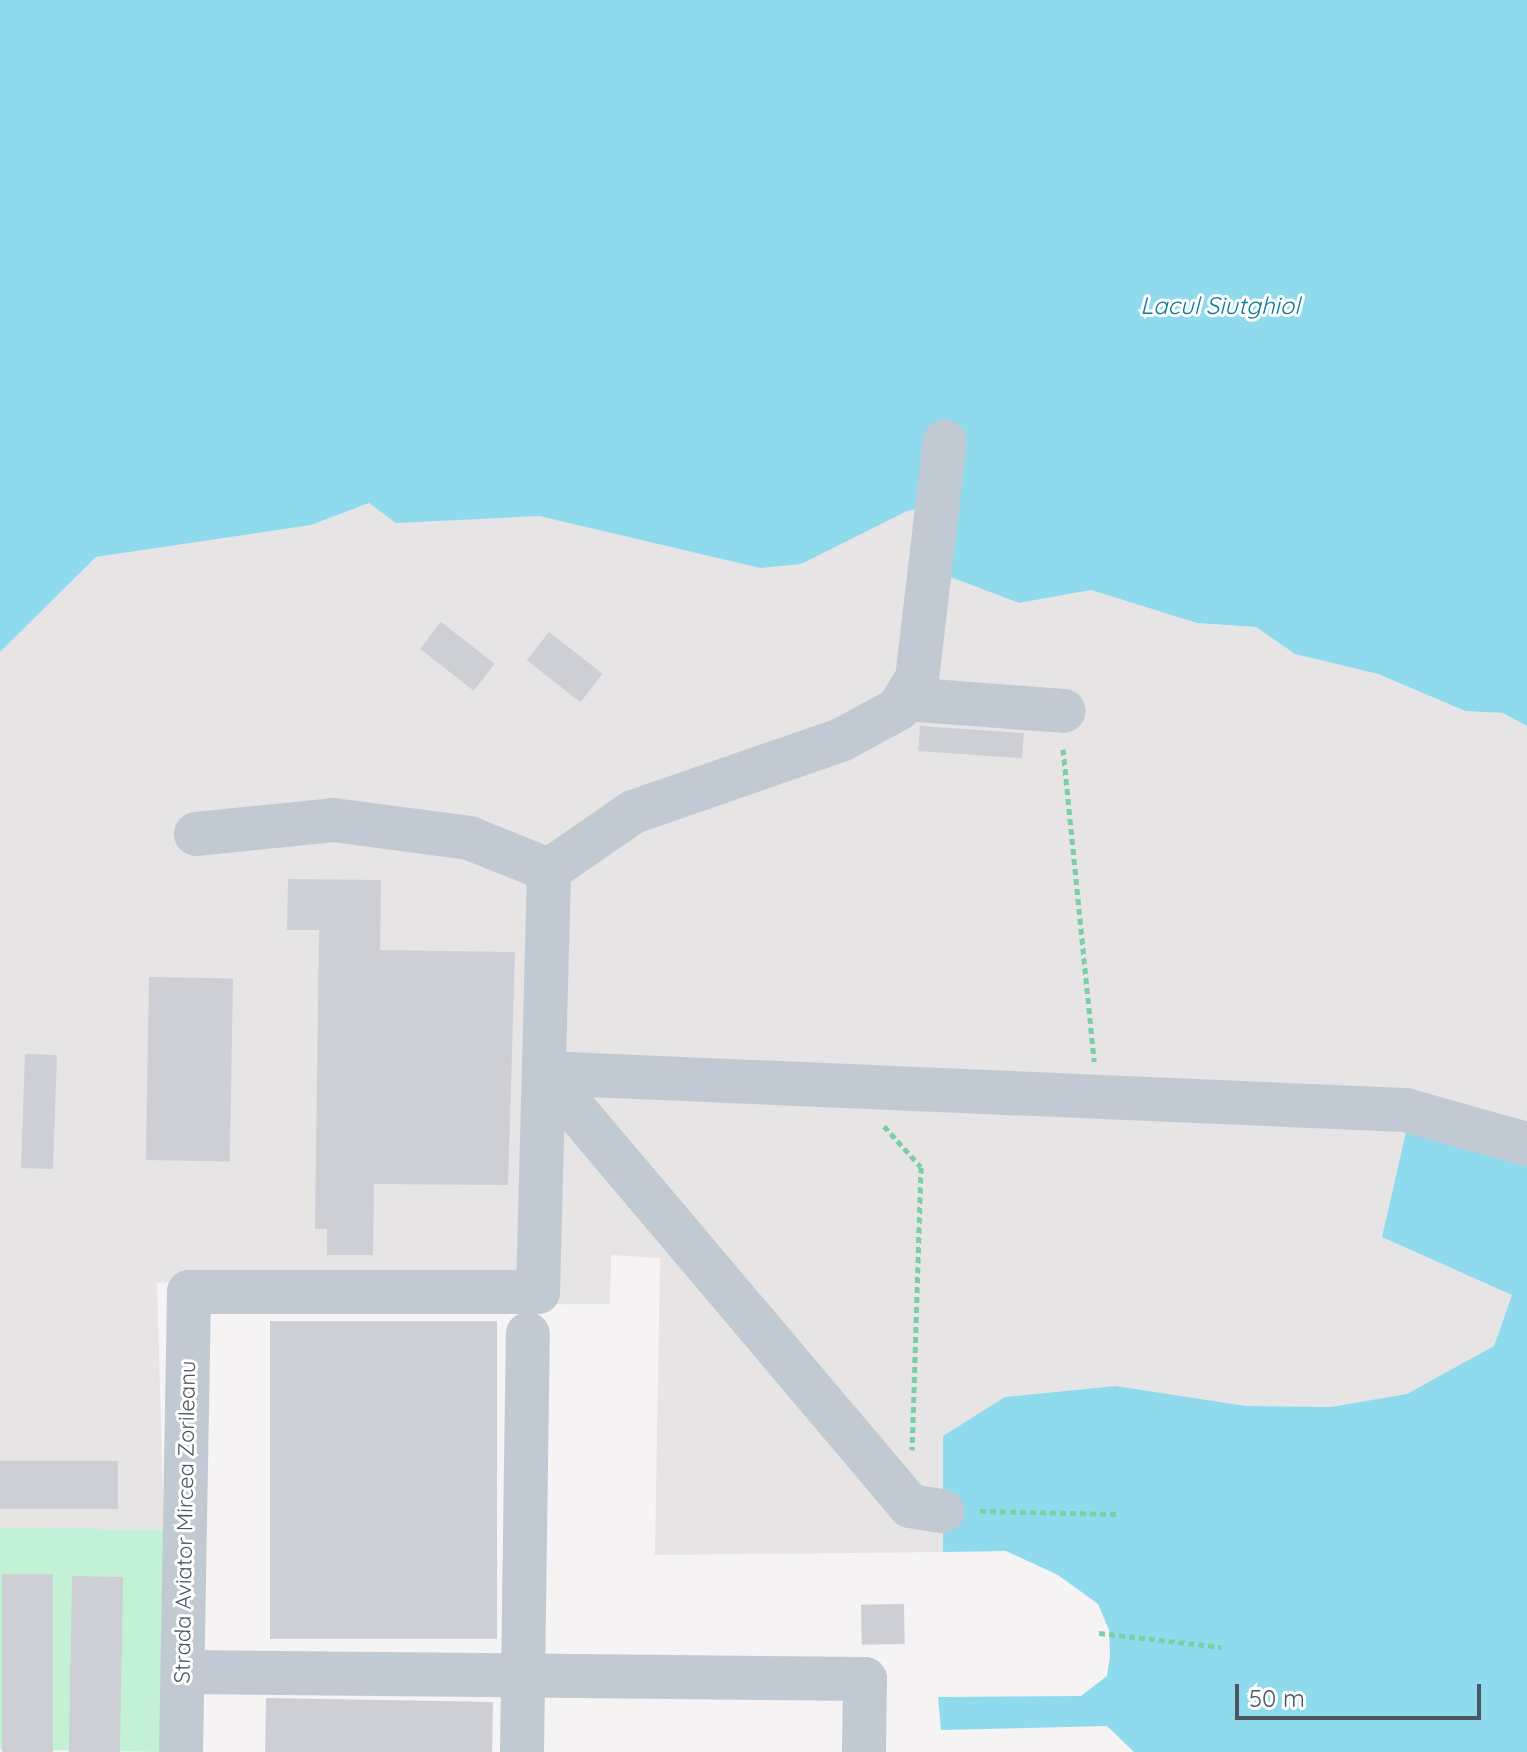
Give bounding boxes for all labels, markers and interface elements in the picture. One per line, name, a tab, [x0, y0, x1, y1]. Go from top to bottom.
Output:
water label: Lacul Siutghiol	[1140, 292, 1300, 320]
street label: Strada Aviator Mircea Zorileanu	[169, 1360, 201, 1684]
scale bar	[1239, 1668, 1485, 1718]
text: 50 m	[1249, 1683, 1305, 1713]

